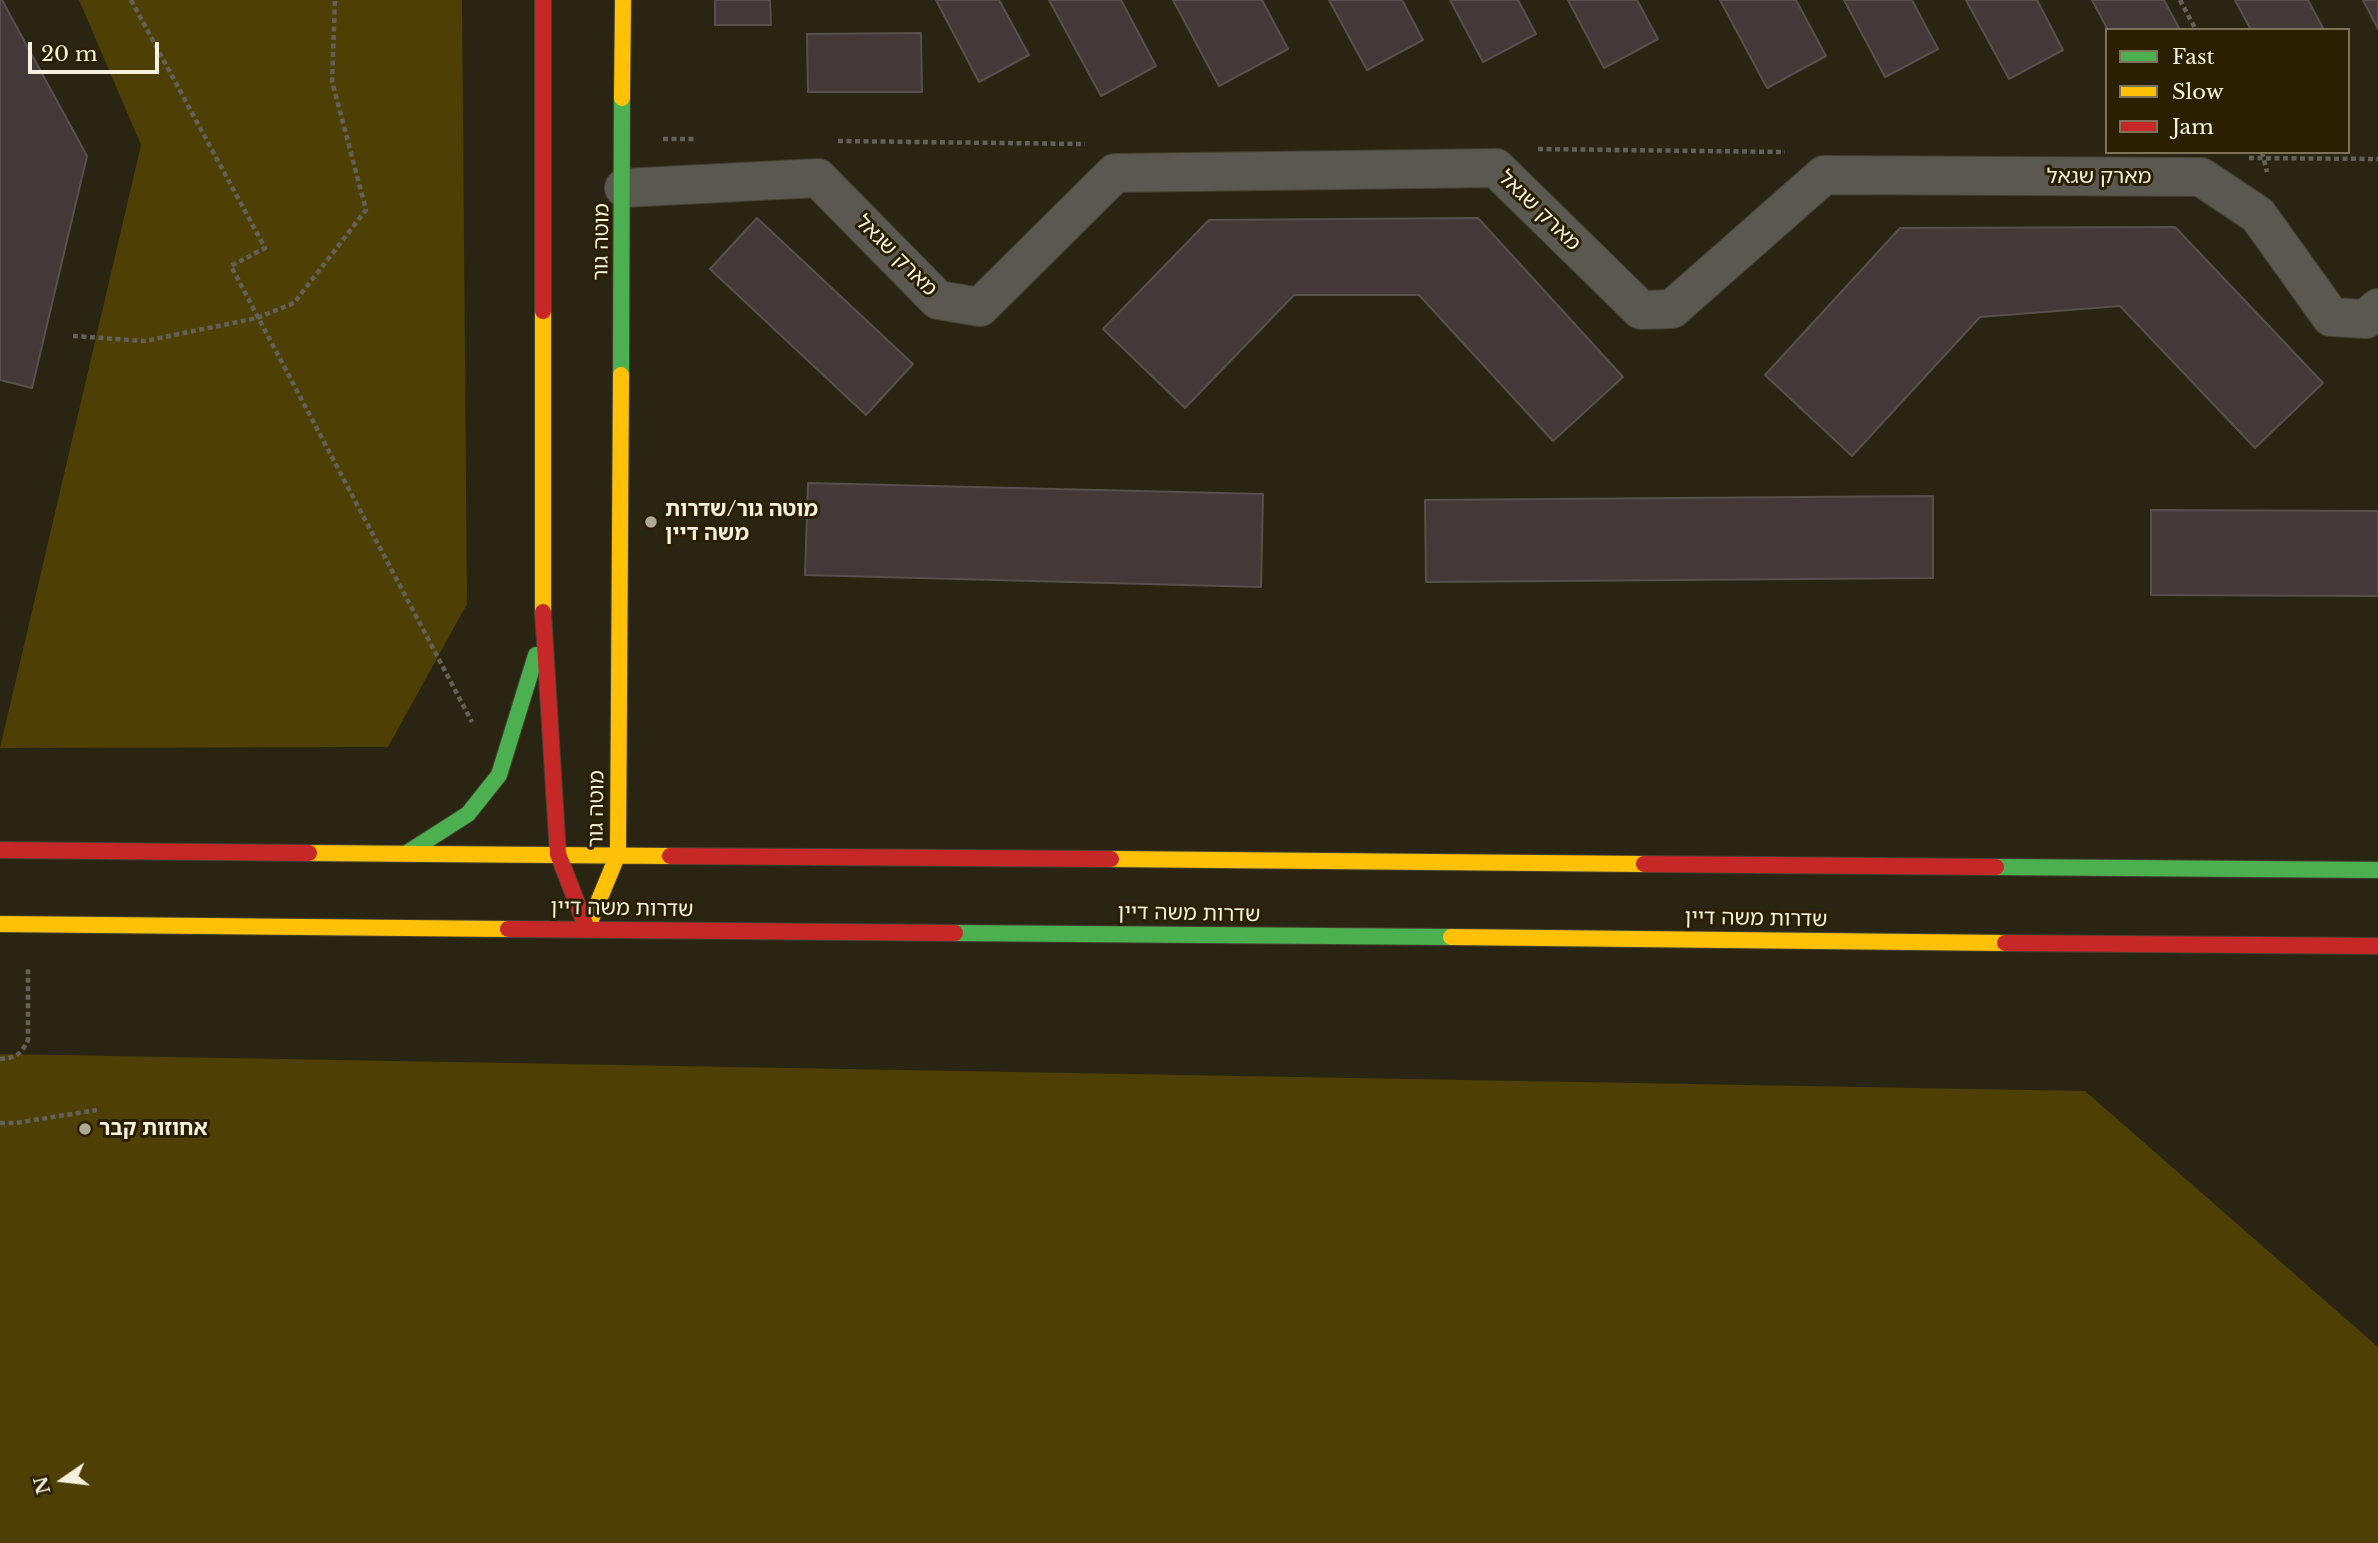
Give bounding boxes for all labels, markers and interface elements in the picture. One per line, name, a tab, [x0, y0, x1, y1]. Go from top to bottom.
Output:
scale bar	[32, 28, 163, 72]
legend	[2105, 28, 2350, 154]
text: 20 m	[41, 41, 98, 67]
text: Fast	[2172, 44, 2214, 70]
text: Slow	[2172, 79, 2224, 105]
text: Jam	[2172, 114, 2214, 140]
street label: מארק שגאל	[2047, 164, 2151, 190]
street label: מארק שגאל	[1493, 166, 1585, 256]
street label: מוטה גור	[589, 203, 615, 281]
street label: מארק שגאל	[850, 210, 942, 302]
place label: מוטה גור/שדרות משה דיין	[665, 497, 818, 547]
marker: מוטה גור/שדרות משה דיין	[643, 514, 659, 530]
street label: מוטה גור	[584, 770, 610, 848]
street label: שדרות משה דיין	[550, 895, 694, 923]
street label: שדרות משה דיין	[1117, 900, 1261, 928]
street label: שדרות משה דיין	[1684, 905, 1828, 933]
place label: אחוזות קבר	[99, 1116, 208, 1142]
marker: אחוזות קבר	[77, 1121, 93, 1137]
north arrow	[28, 1445, 98, 1515]
text: N	[29, 1474, 55, 1497]

